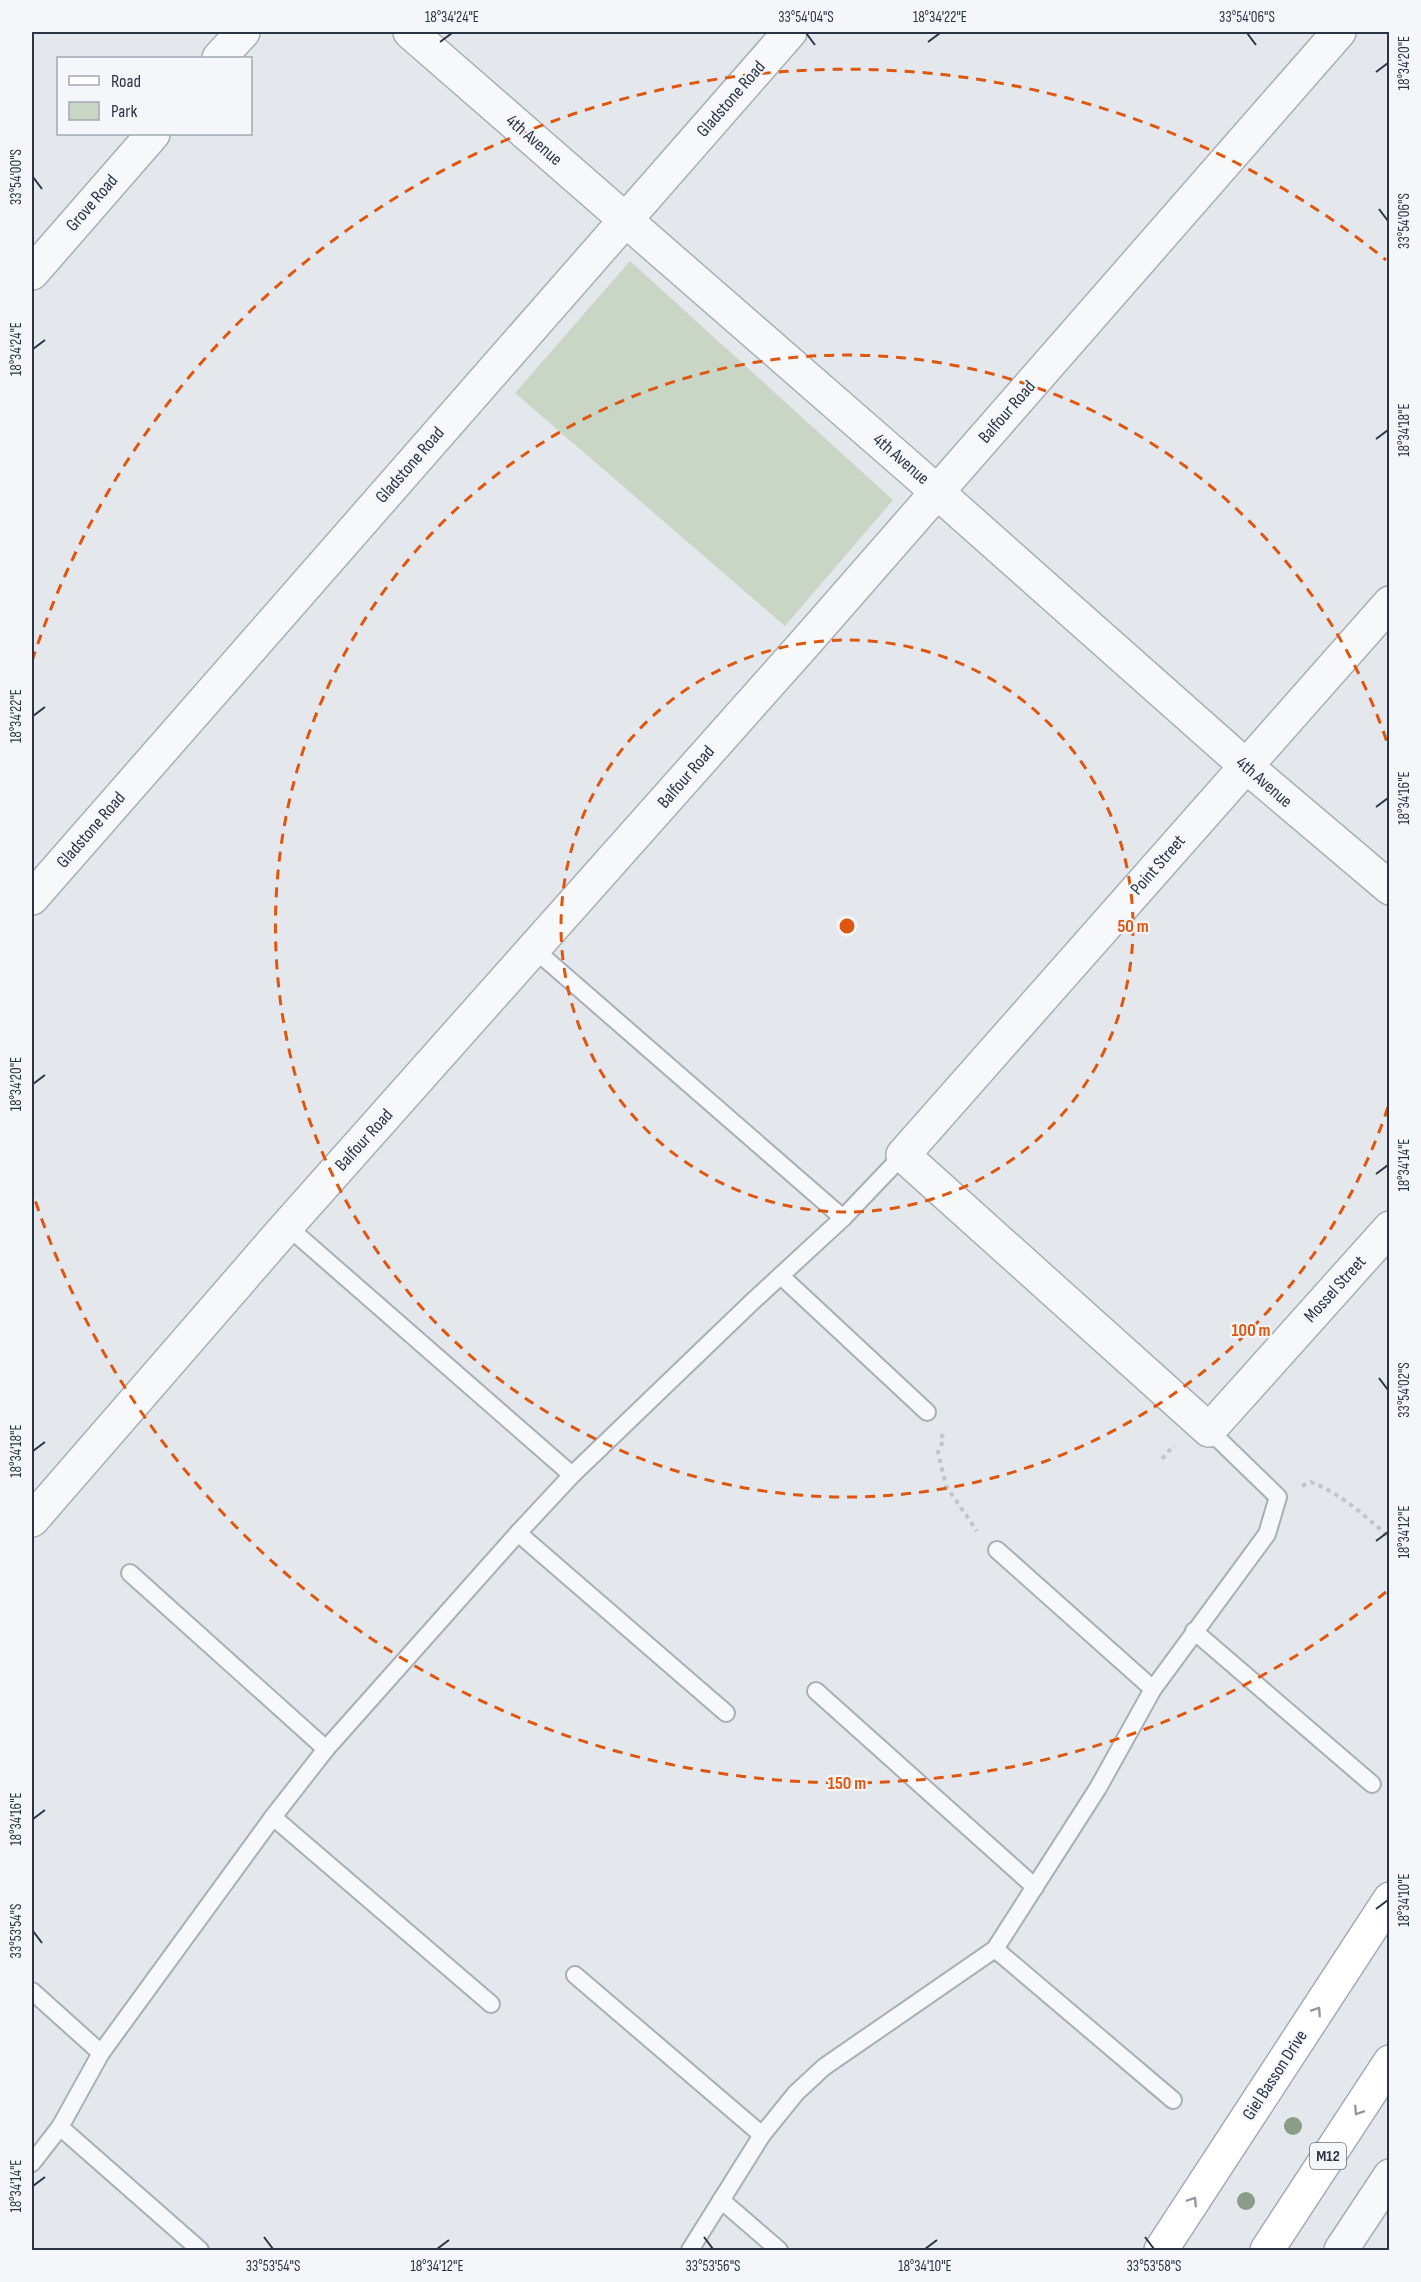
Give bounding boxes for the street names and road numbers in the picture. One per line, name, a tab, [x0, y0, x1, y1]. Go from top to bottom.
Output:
street label: Gladstone Road	[692, 57, 770, 141]
street label: 4th Avenue	[502, 110, 566, 170]
street label: Grove Road	[62, 170, 122, 236]
street label: Balfour Road	[974, 376, 1040, 448]
street label: Gladstone Road	[371, 423, 449, 507]
street label: 4th Avenue	[869, 429, 933, 489]
street label: Balfour Road	[653, 741, 719, 813]
street label: 4th Avenue	[1232, 752, 1296, 812]
street label: Gladstone Road	[52, 788, 130, 872]
street label: Point Street	[1126, 830, 1190, 899]
street label: Balfour Road	[331, 1105, 397, 1175]
street label: Mossel Street	[1300, 1251, 1371, 1327]
street label: Giel Basson Drive	[1238, 2026, 1312, 2124]
road number: M12	[1310, 2143, 1346, 2169]

